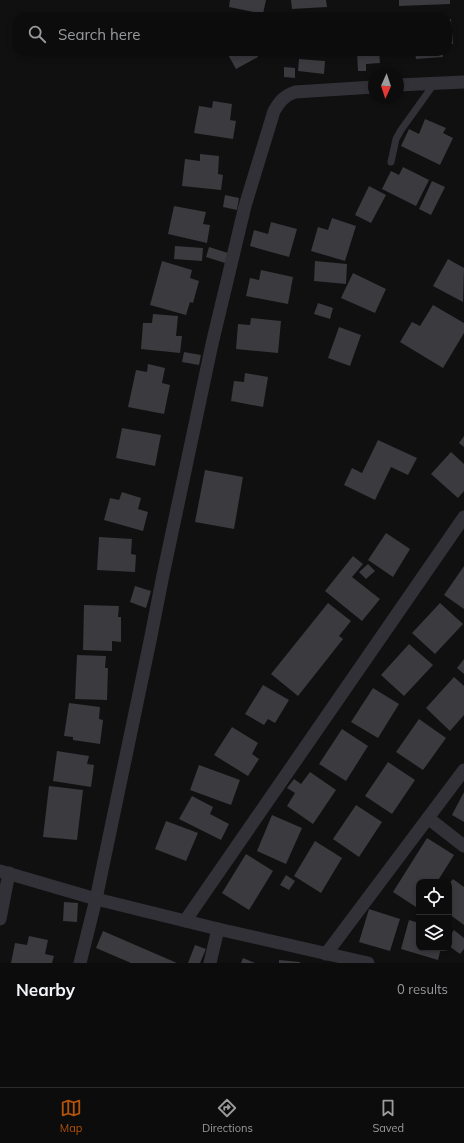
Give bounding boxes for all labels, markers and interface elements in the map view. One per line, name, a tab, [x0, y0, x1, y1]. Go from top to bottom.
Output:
search box	[12, 12, 452, 56]
icon: search	[26, 23, 48, 45]
text: Search here	[58, 25, 140, 44]
north arrow	[368, 68, 404, 104]
map controls	[416, 879, 452, 951]
button: locate	[416, 879, 452, 915]
button: layers	[416, 915, 452, 951]
text: Nearby	[16, 979, 75, 1000]
text: 0 results	[397, 981, 448, 997]
tab: Map	[60, 1097, 82, 1135]
tab: Directions	[202, 1097, 253, 1135]
tab: Saved	[372, 1097, 404, 1135]

